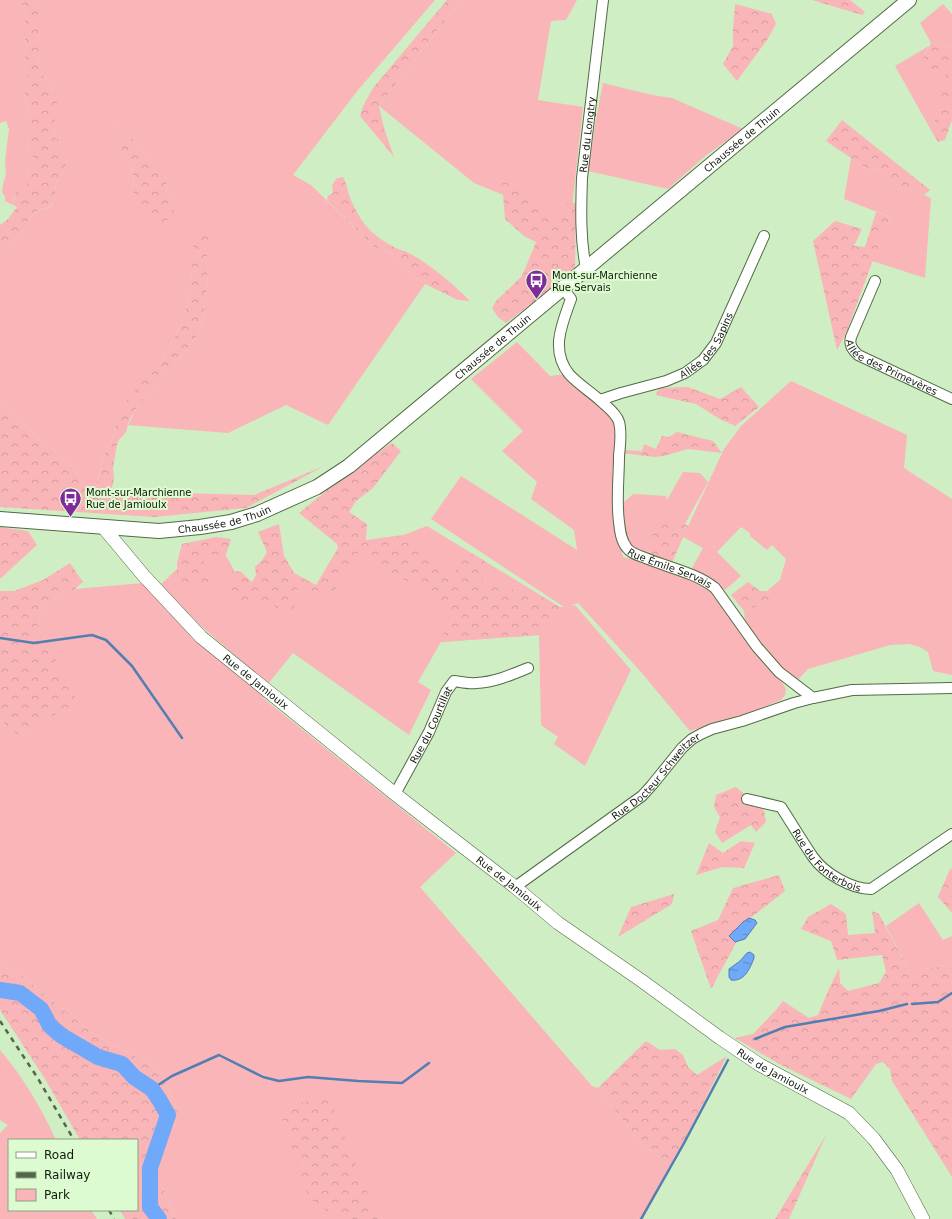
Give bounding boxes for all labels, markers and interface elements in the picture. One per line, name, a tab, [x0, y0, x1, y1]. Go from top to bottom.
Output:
street label: Rue du Longtry	[578, 96, 598, 173]
street label: Chaussée de Thuin	[702, 105, 782, 174]
bus stop icon: Mont-sur-Marchienne Rue Servais	[523, 268, 549, 301]
place label: Mont-sur-Marchienne Rue Servais	[552, 270, 657, 293]
street label: Allée des Sapins	[678, 311, 735, 381]
street label: Chaussée de Thuin	[453, 312, 533, 382]
street label: Allée des Primevères	[844, 339, 939, 397]
bus stop icon: Mont-sur-Marchienne Rue de Jamioulx	[58, 485, 84, 518]
place label: Mont-sur-Marchienne Rue de Jamioulx	[86, 487, 191, 510]
street label: Chaussée de Thuin	[177, 504, 273, 535]
street label: Rue Émile Servais	[625, 546, 714, 590]
street label: Rue de Jamioulx	[221, 652, 290, 712]
street label: Rue du Courtillat	[408, 684, 454, 765]
street label: Rue Docteur Schweitzer	[610, 730, 703, 822]
street label: Rue du Fonterbois	[790, 827, 862, 894]
street label: Rue de Jamioulx	[474, 854, 544, 913]
street label: Rue de Jamioulx	[735, 1046, 810, 1096]
legend	[8, 1139, 138, 1211]
text: Road	[44, 1148, 74, 1162]
text: Railway	[44, 1168, 90, 1182]
text: Park	[44, 1188, 70, 1202]

